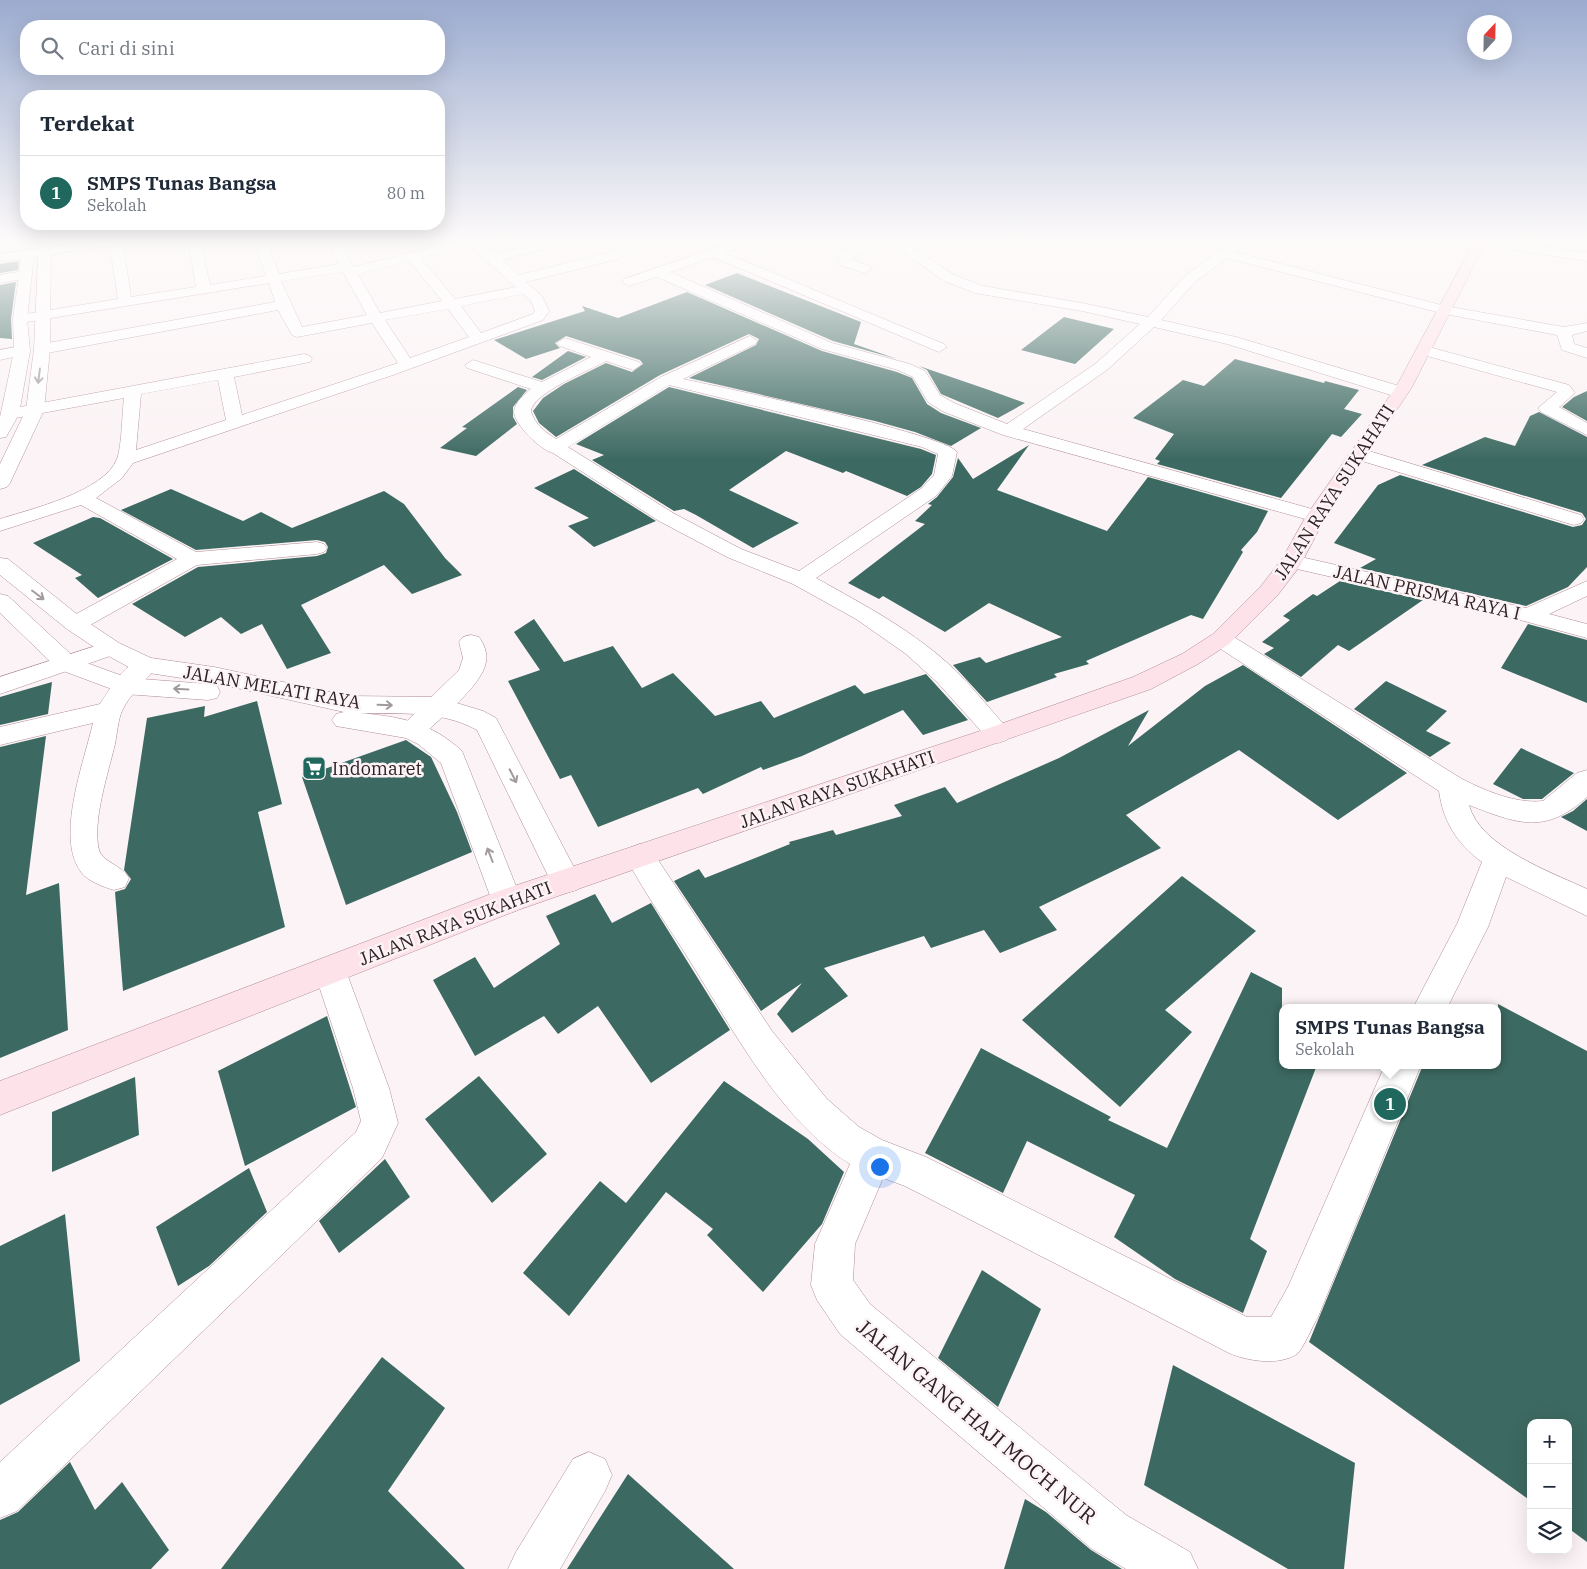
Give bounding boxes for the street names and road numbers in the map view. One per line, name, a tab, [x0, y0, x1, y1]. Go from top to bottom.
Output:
street label: JALAN RAYA SUKAHATI	[1269, 400, 1399, 584]
street label: JALAN PRISMA RAYA I	[1331, 559, 1523, 625]
street label: JALAN MELATI RAYA	[182, 660, 363, 714]
street label: JALAN RAYA SUKAHATI	[737, 745, 937, 833]
street label: JALAN RAYA SUKAHATI	[355, 876, 555, 970]
street label: JALAN GANG HAJI MOCH NUR	[851, 1312, 1103, 1530]

